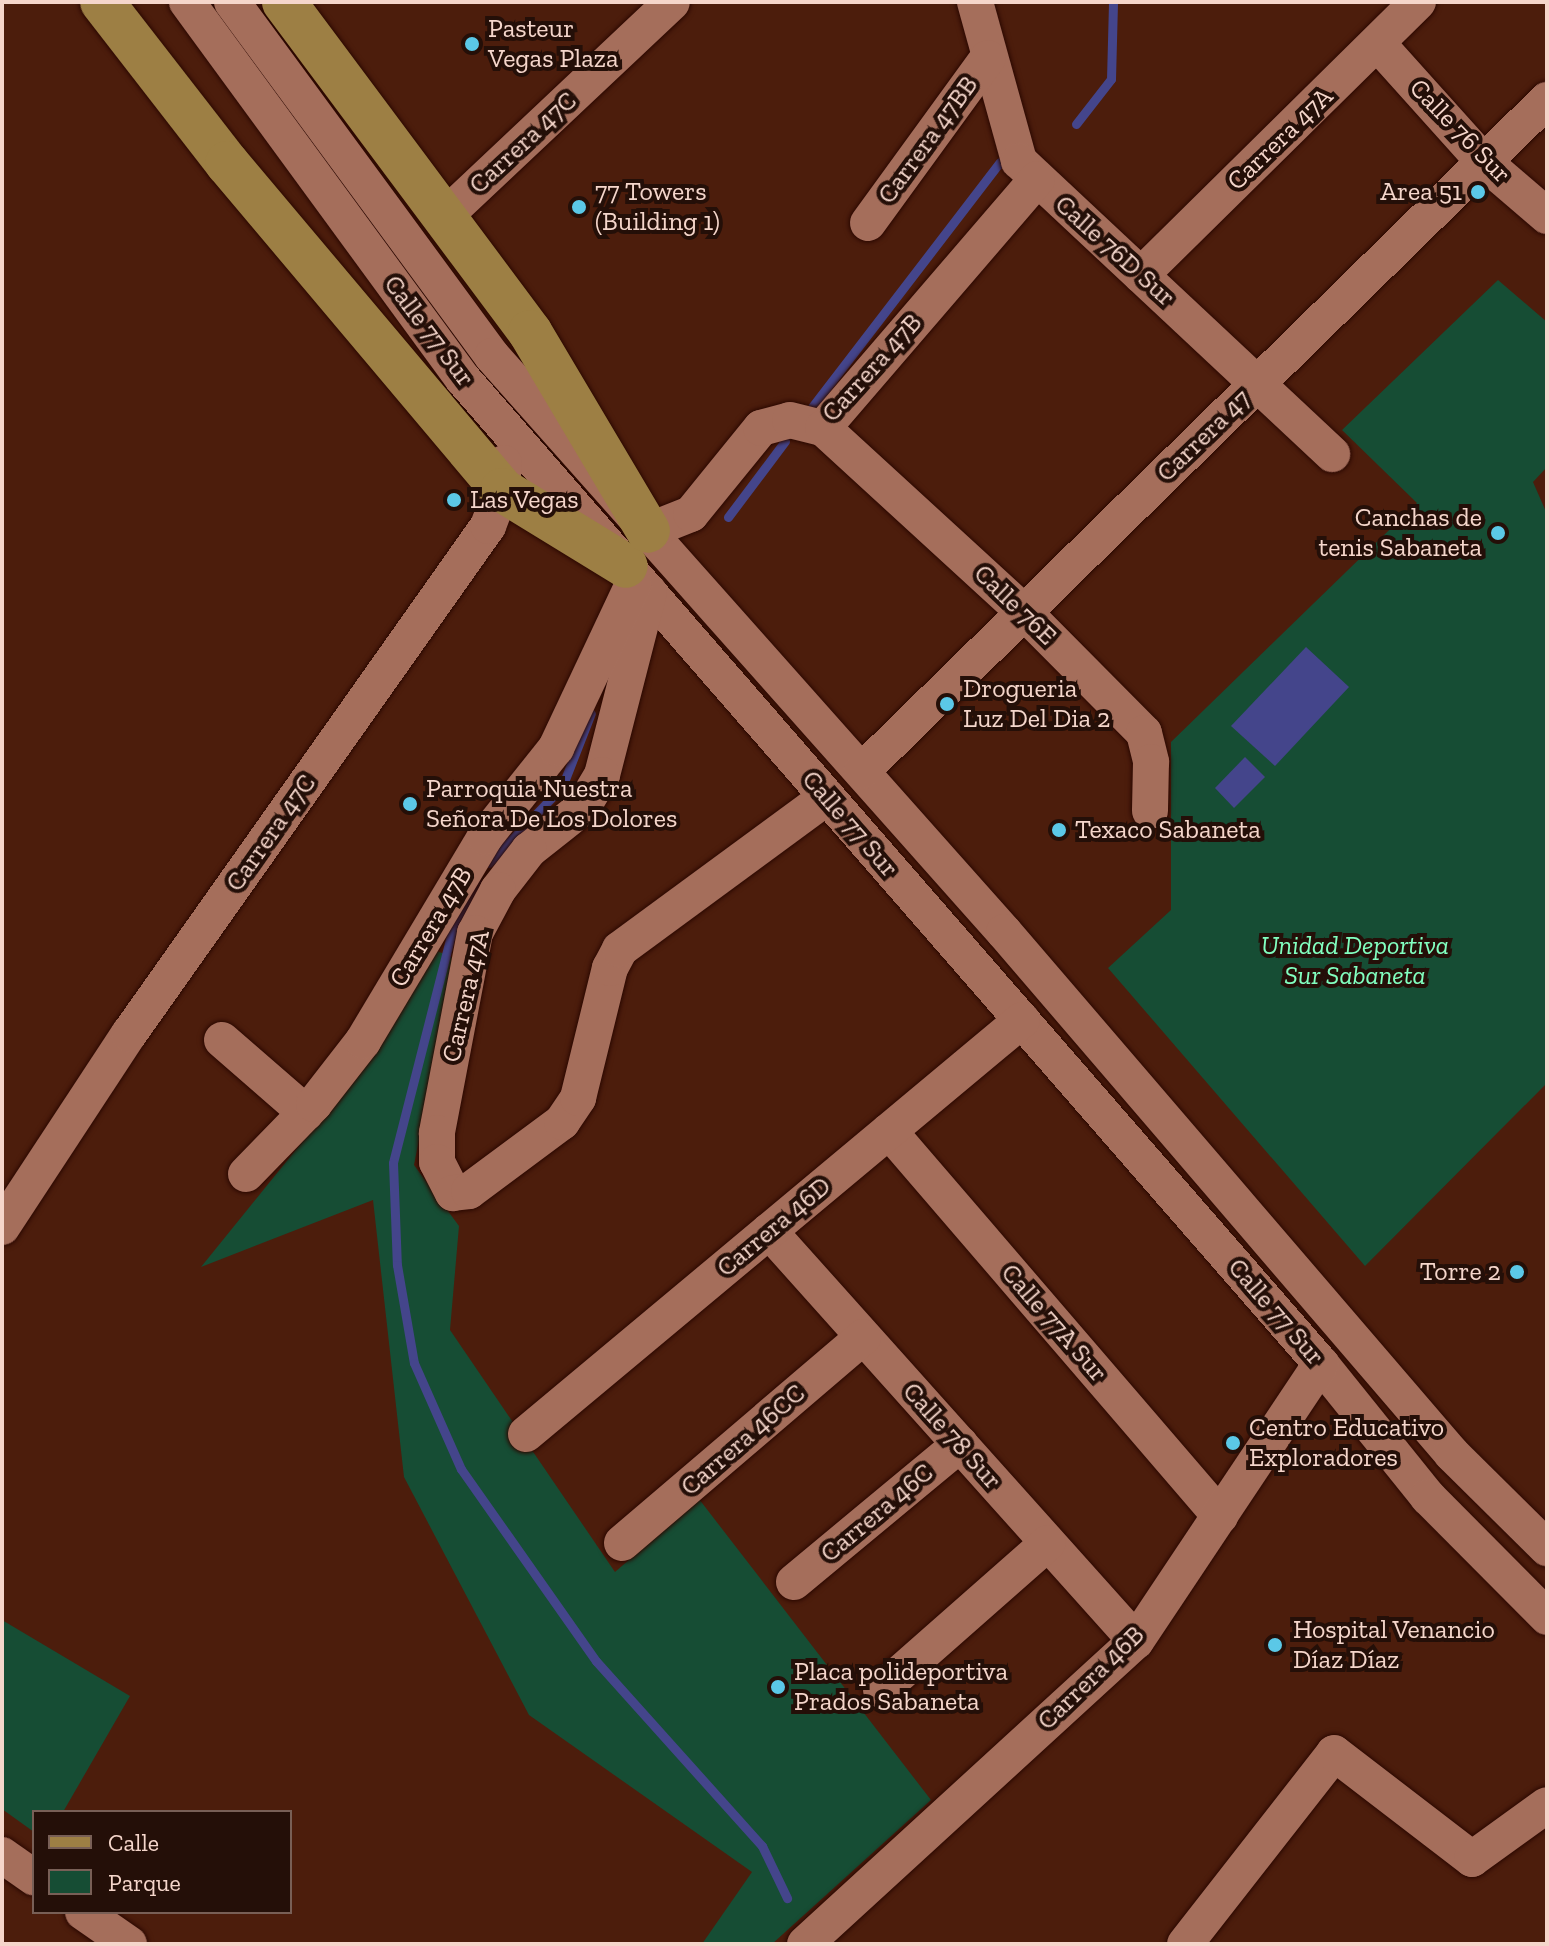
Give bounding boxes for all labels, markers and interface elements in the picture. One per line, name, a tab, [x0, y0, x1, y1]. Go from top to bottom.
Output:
place label: Pasteur Vegas Plaza	[488, 13, 618, 74]
marker: Pasteur Vegas Plaza	[463, 35, 481, 53]
street label: Carrera 47BB	[871, 70, 985, 210]
street label: Calle 76 Sur	[1403, 72, 1517, 190]
street label: Carrera 47A	[1221, 81, 1339, 197]
street label: Carrera 47C	[463, 85, 583, 201]
place label: 77 Towers (Building 1)	[595, 176, 720, 238]
place label: Area 51	[1380, 176, 1462, 208]
marker: Area 51	[1469, 183, 1487, 201]
street label: Calle 76D Sur	[1048, 189, 1182, 313]
marker: 77 Towers (Building 1)	[570, 198, 588, 216]
street label: Calle 77 Sur	[377, 269, 481, 393]
street label: Carrera 47B	[815, 308, 929, 428]
street label: Carrera 47	[1150, 384, 1258, 488]
place label: Las Vegas	[470, 484, 580, 516]
marker: Las Vegas	[445, 491, 463, 509]
place label: Canchas de tenis Sabaneta	[1318, 502, 1482, 564]
marker: Canchas de tenis Sabaneta	[1489, 524, 1507, 542]
street label: Calle 76E	[967, 558, 1063, 652]
place label: Drogueria Luz Del Dia 2	[963, 673, 1110, 734]
marker: Drogueria Luz Del Dia 2	[938, 695, 956, 713]
street label: Calle 77 Sur	[795, 764, 905, 884]
street label: Carrera 47C	[219, 769, 323, 897]
place label: Parroquia Nuestra Señora De Los Dolores	[426, 773, 677, 834]
marker: Parroquia Nuestra Señora De Los Dolores	[401, 795, 419, 813]
place label: Texaco Sabaneta	[1075, 814, 1261, 846]
marker: Texaco Sabaneta	[1050, 821, 1068, 839]
street label: Carrera 47B	[383, 861, 479, 993]
street label: Carrera 47A	[436, 927, 496, 1065]
park label: Unidad Deportiva Sur Sabaneta	[1261, 930, 1449, 992]
street label: Carrera 46D	[711, 1170, 837, 1284]
street label: Calle 77 Sur	[1221, 1252, 1331, 1372]
place label: Torre 2	[1420, 1256, 1501, 1288]
street label: Calle 77A Sur	[994, 1257, 1114, 1389]
marker: Torre 2	[1508, 1263, 1526, 1281]
street label: Calle 78 Sur	[896, 1376, 1008, 1496]
street label: Carrera 46CC	[675, 1378, 811, 1502]
place label: Centro Educativo Exploradores	[1249, 1412, 1444, 1474]
marker: Centro Educativo Exploradores	[1224, 1434, 1242, 1452]
street label: Carrera 46C	[814, 1457, 940, 1569]
place label: Hospital Venancio Díaz Díaz	[1293, 1614, 1496, 1676]
street label: Carrera 46B	[1031, 1619, 1151, 1737]
marker: Hospital Venancio Díaz Díaz	[1264, 1634, 1286, 1656]
place label: Placa polideportiva Prados Sabaneta	[794, 1656, 1008, 1718]
marker: Placa polideportiva Prados Sabaneta	[769, 1678, 787, 1696]
legend	[32, 1810, 292, 1914]
text: Calle	[108, 1828, 159, 1857]
text: Parque	[108, 1868, 181, 1897]

